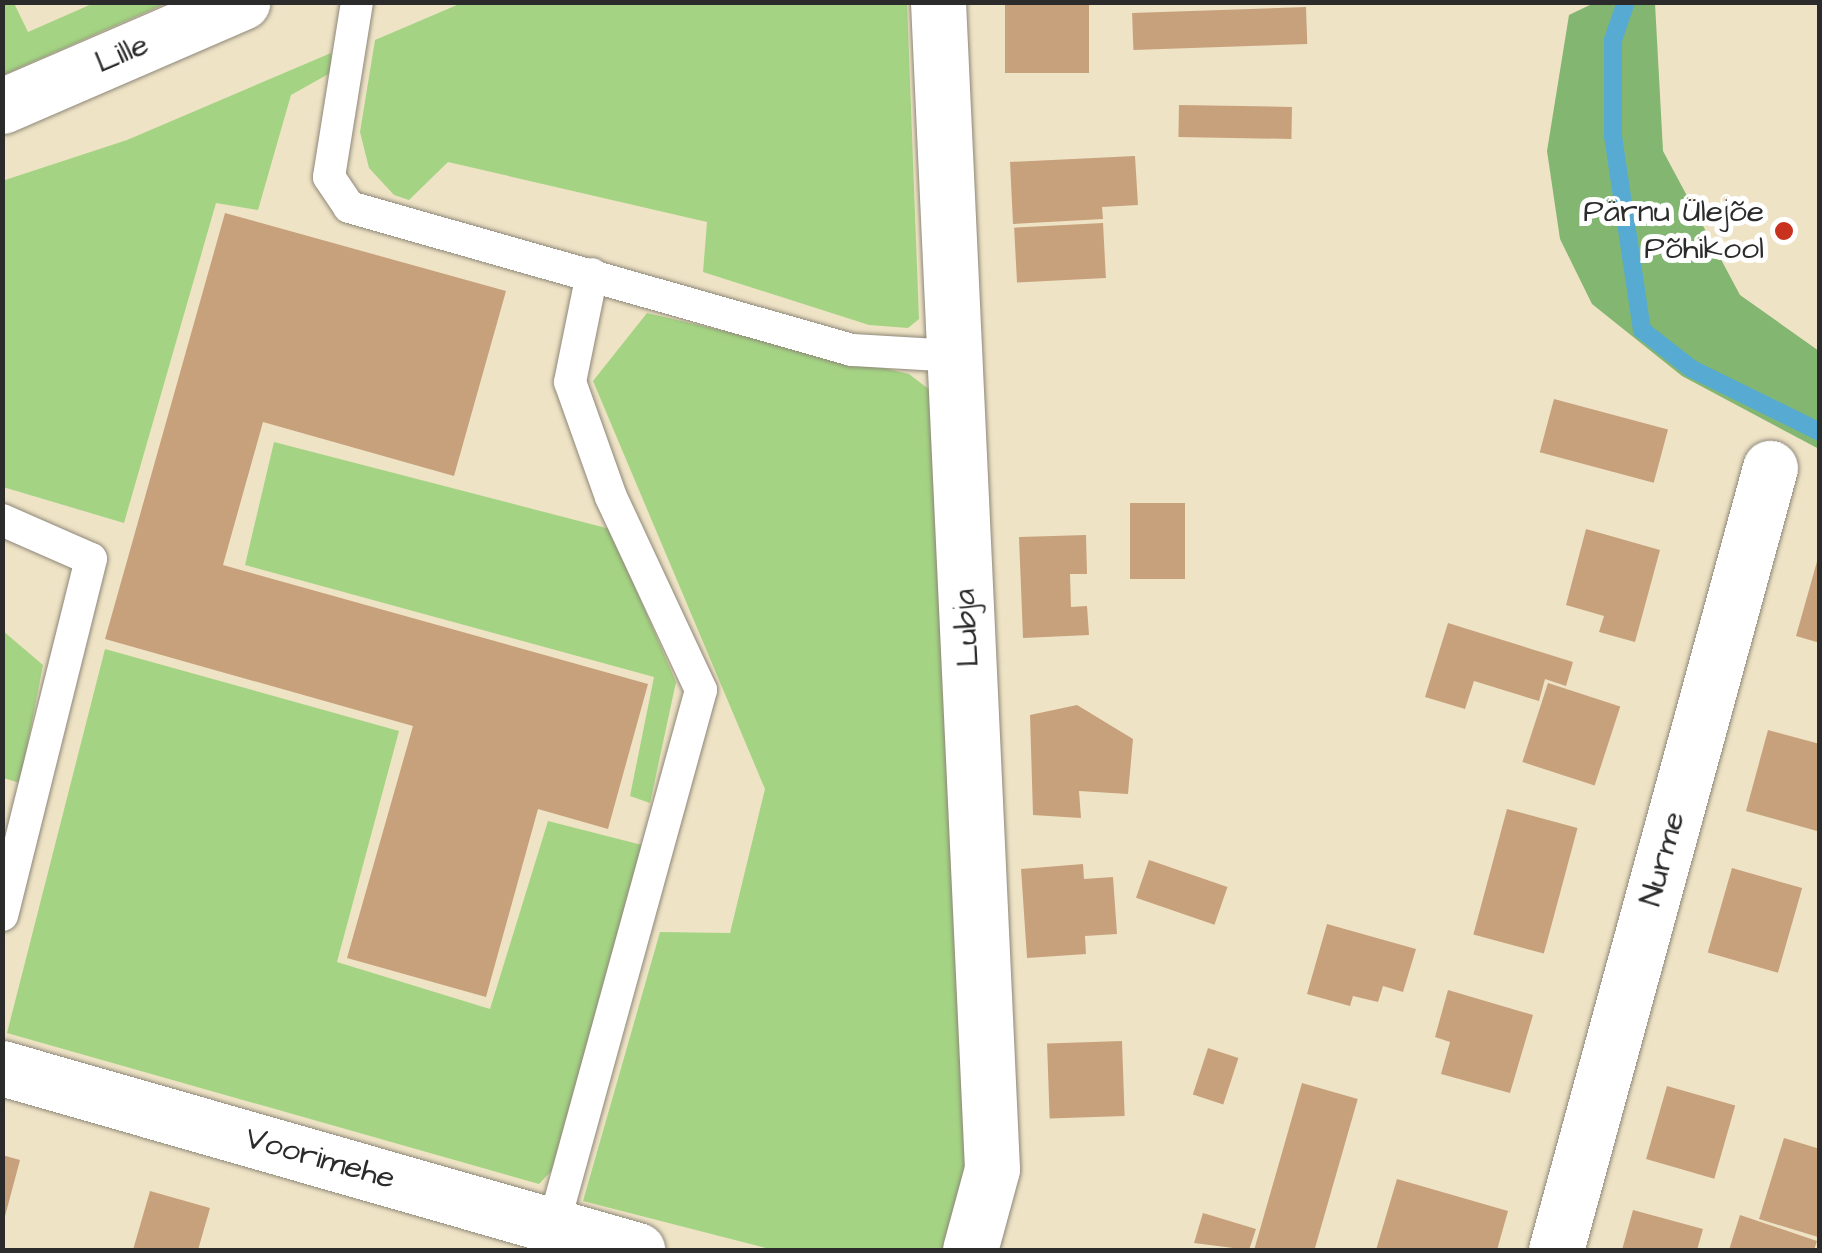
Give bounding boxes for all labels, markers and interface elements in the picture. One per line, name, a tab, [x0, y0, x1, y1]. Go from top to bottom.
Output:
street label: Lille	[89, 26, 155, 82]
place label: Pärnu Ülejõe Põhikool	[1583, 194, 1764, 269]
marker: Pärnu Ülejõe Põhikool	[1773, 220, 1795, 242]
street label: Lubja	[946, 588, 988, 668]
street label: Nurme	[1632, 808, 1694, 910]
street label: Voorimehe	[241, 1119, 399, 1199]

